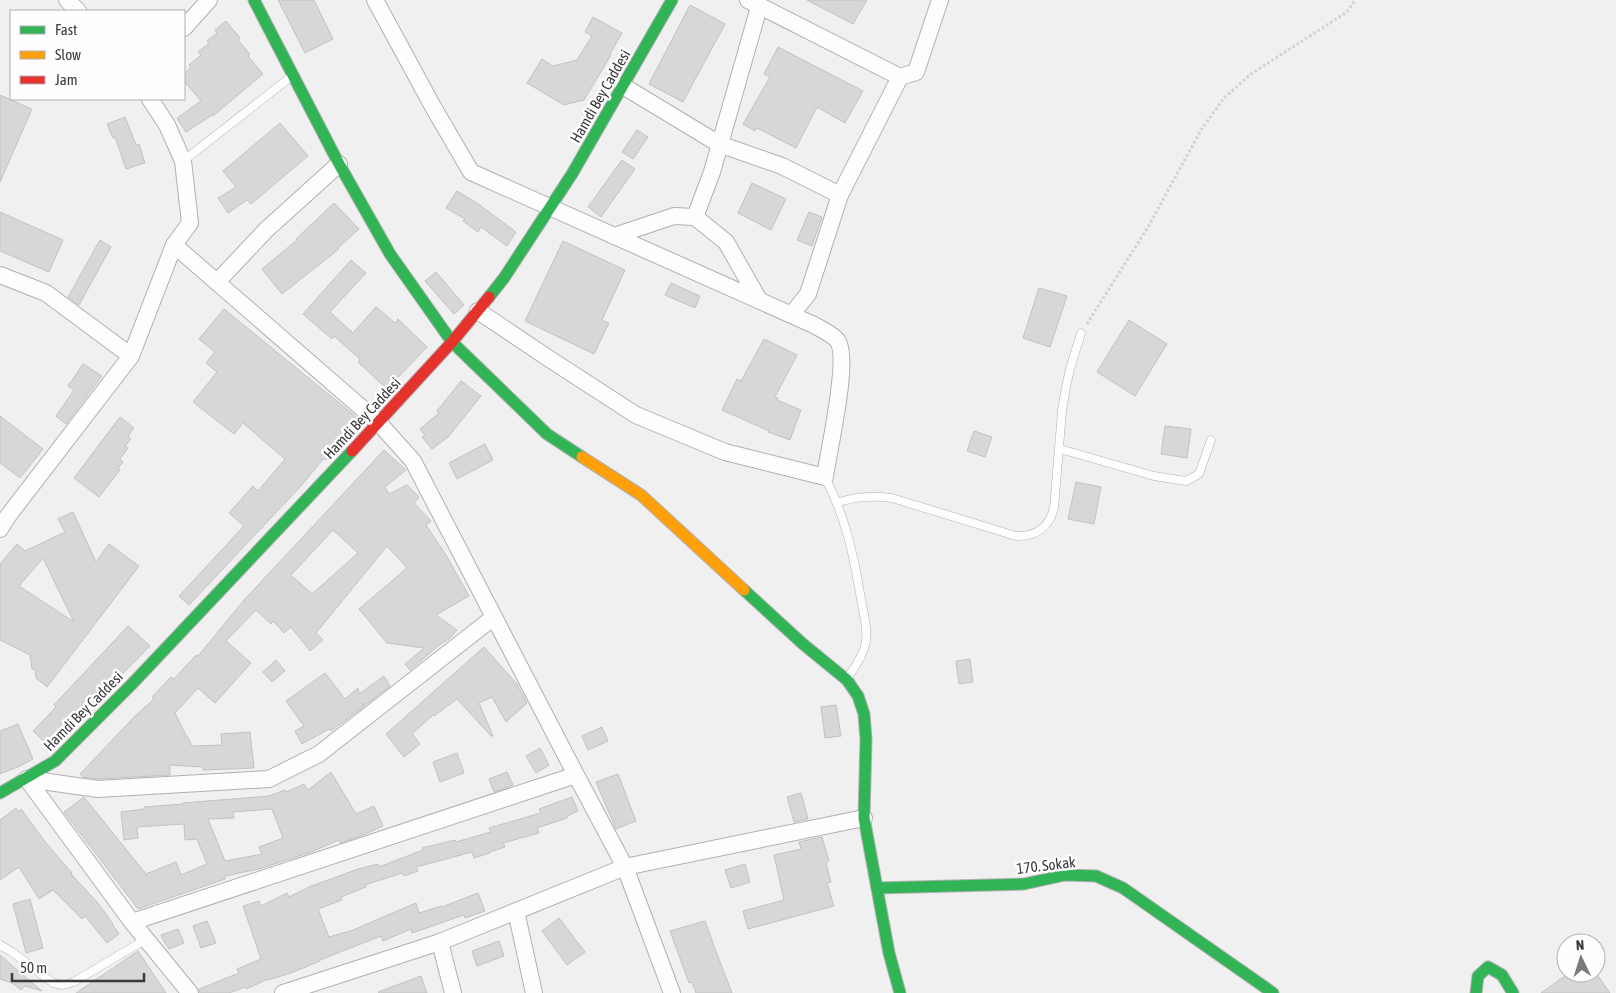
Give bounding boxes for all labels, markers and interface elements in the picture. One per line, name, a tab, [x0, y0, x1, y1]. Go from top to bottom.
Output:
legend	[10, 10, 185, 100]
text: Fast	[55, 21, 77, 38]
text: Slow	[55, 46, 81, 63]
street label: Hamdi Bey Caddesi	[566, 46, 634, 146]
text: Jam	[55, 71, 78, 88]
street label: Hamdi Bey Caddesi	[320, 374, 404, 462]
street label: Hamdi Bey Caddesi	[40, 668, 126, 754]
street label: 170. Sokak	[1015, 853, 1077, 877]
north arrow	[1556, 933, 1606, 983]
text: N	[1575, 937, 1585, 953]
scale bar	[12, 950, 145, 982]
text: 50 m	[20, 959, 47, 976]

